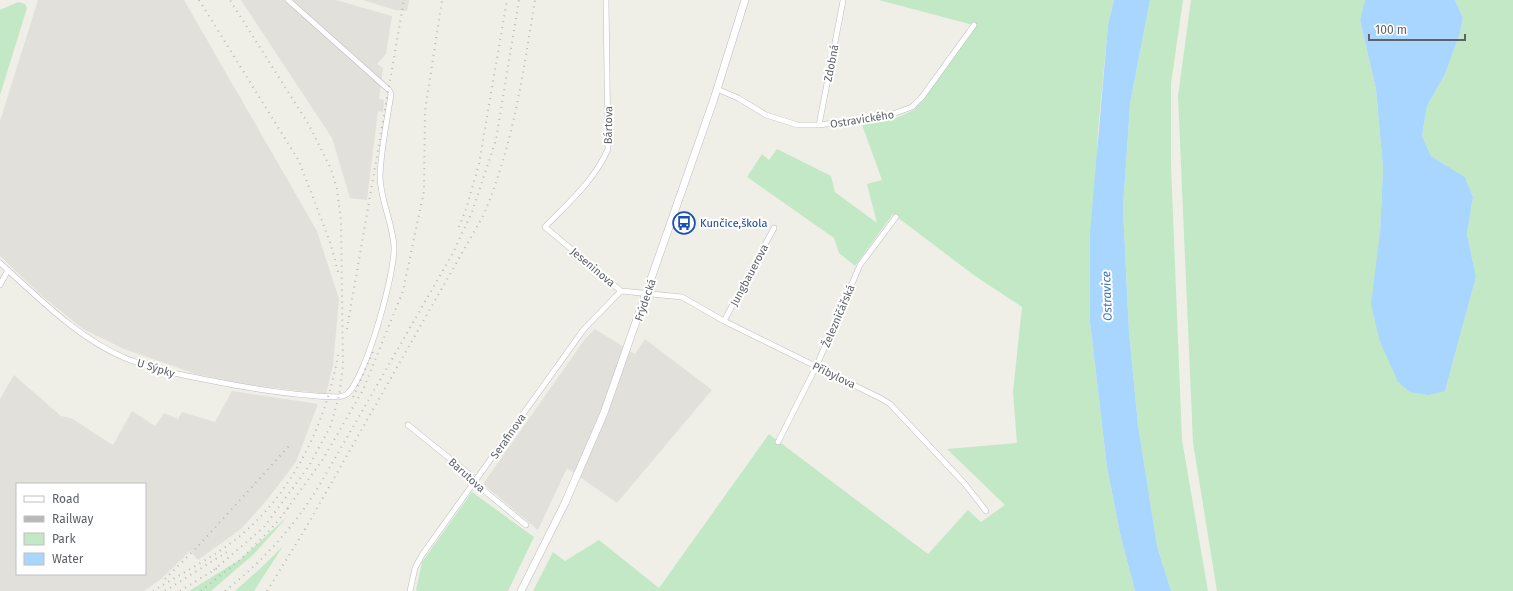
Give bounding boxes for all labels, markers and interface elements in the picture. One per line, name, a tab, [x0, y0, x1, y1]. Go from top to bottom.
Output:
scale bar	[1369, 16, 1465, 42]
text: 100 m	[1375, 23, 1407, 37]
street label: Zdobná	[822, 43, 841, 83]
street label: Bártova	[602, 106, 615, 144]
street label: Ostravického	[829, 108, 895, 131]
bus stop icon: Kunčice,škola	[671, 210, 697, 236]
place label: Kunčice,škola	[700, 217, 767, 230]
street label: Jungbauerova	[728, 242, 771, 308]
street label: Jeseninova	[568, 245, 618, 290]
water label: Ostravice	[1099, 271, 1115, 321]
street label: Frýdecká	[632, 277, 659, 323]
street label: Železničářská	[819, 283, 857, 349]
street label: U Sýpky	[135, 357, 177, 381]
street label: Přibylova	[810, 359, 857, 391]
street label: Serafinova	[488, 411, 529, 461]
street label: Barutova	[446, 456, 488, 495]
legend	[16, 483, 146, 575]
text: Road	[52, 492, 80, 506]
text: Railway	[52, 512, 93, 526]
text: Park	[52, 532, 76, 546]
text: Water	[52, 552, 84, 566]

